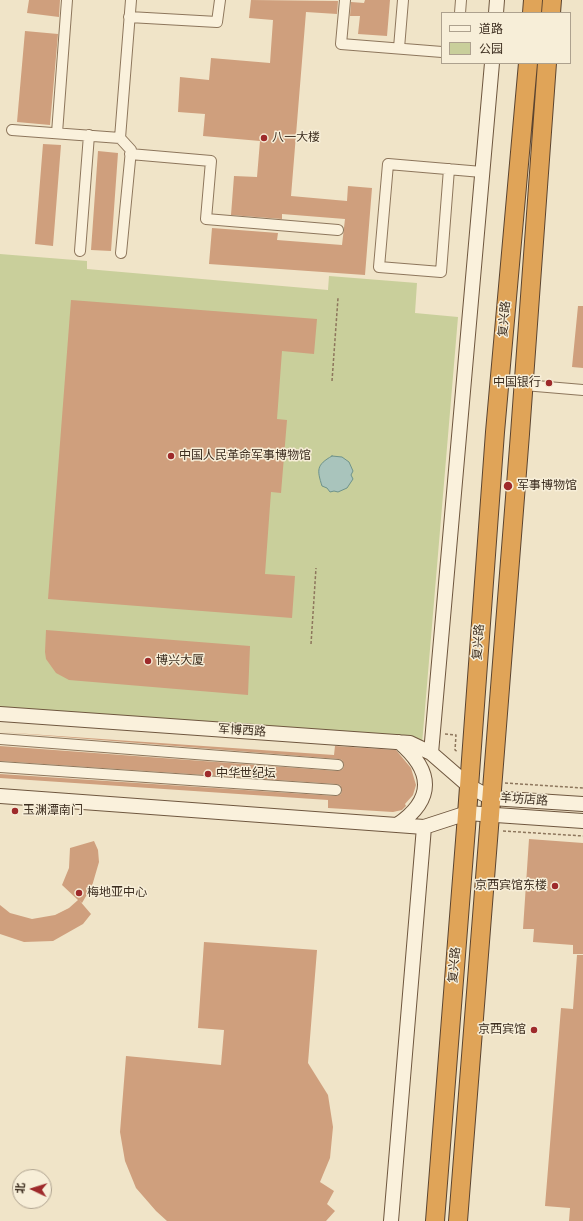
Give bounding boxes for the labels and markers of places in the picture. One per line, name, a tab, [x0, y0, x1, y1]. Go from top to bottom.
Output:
place label: 八一大楼	[272, 131, 320, 145]
marker: 八一大楼	[259, 133, 269, 143]
place label: 中国银行	[493, 376, 541, 390]
marker: 中国银行	[544, 378, 554, 388]
place label: 中国人民革命军事博物馆	[179, 449, 311, 463]
marker: 中国人民革命军事博物馆	[166, 451, 176, 461]
place label: 军事博物馆	[517, 479, 577, 493]
marker: 军事博物馆	[502, 480, 514, 492]
place label: 博兴大厦	[156, 654, 204, 668]
marker: 博兴大厦	[143, 656, 153, 666]
place label: 中华世纪坛	[216, 767, 276, 781]
marker: 中华世纪坛	[203, 769, 213, 779]
place label: 玉渊潭南门	[23, 804, 83, 818]
marker: 玉渊潭南门	[10, 806, 20, 816]
place label: 京西宾馆东楼	[475, 879, 547, 893]
marker: 京西宾馆东楼	[550, 881, 560, 891]
place label: 梅地亚中心	[87, 886, 147, 900]
marker: 梅地亚中心	[74, 888, 84, 898]
place label: 京西宾馆	[478, 1023, 526, 1037]
marker: 京西宾馆	[529, 1025, 539, 1035]

